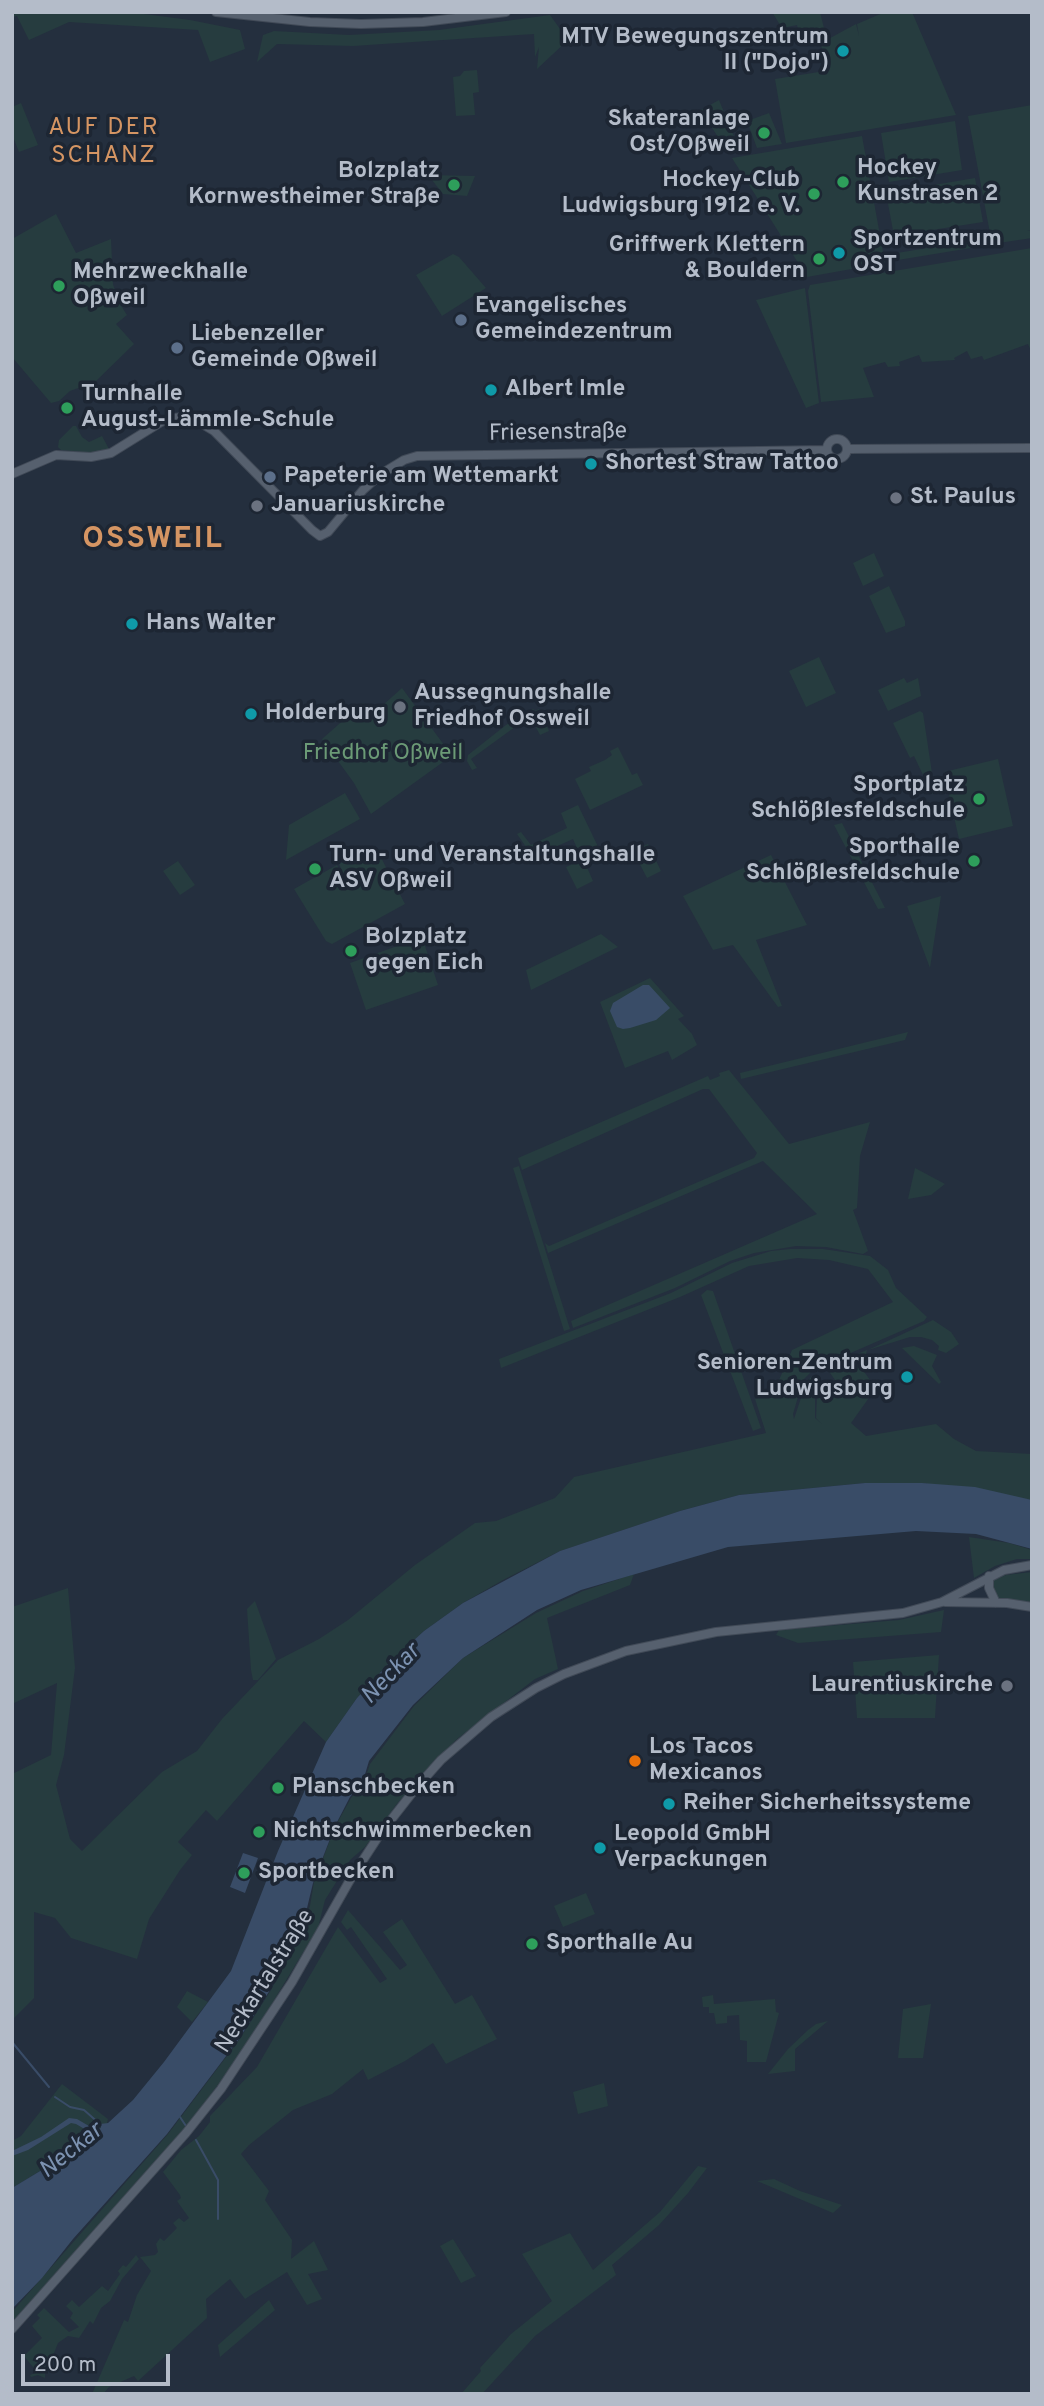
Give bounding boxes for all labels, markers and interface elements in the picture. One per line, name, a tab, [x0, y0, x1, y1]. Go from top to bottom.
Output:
place label: MTV Bewegungszentrum II ("Dojo")	[561, 24, 829, 78]
marker: MTV Bewegungszentrum II ("Dojo")	[835, 43, 851, 59]
place label: Skateranlage Ost/Oßweil	[608, 106, 750, 160]
district label: AUF DER SCHANZ	[49, 115, 159, 171]
marker: Skateranlage Ost/Oßweil	[756, 125, 772, 141]
place label: Hockey Kunstrasen 2	[857, 155, 999, 209]
place label: Bolzplatz Kornwestheimer Straße	[188, 158, 440, 212]
place label: Hockey-Club Ludwigsburg 1912 e. V.	[562, 167, 800, 221]
marker: Hockey Kunstrasen 2	[835, 174, 851, 190]
marker: Bolzplatz Kornwestheimer Straße	[446, 177, 462, 193]
marker: Hockey-Club Ludwigsburg 1912 e. V.	[806, 186, 822, 202]
place label: Sportzentrum OST	[853, 226, 1002, 280]
place label: Griffwerk Klettern & Bouldern	[609, 232, 805, 286]
marker: Sportzentrum OST	[831, 245, 847, 261]
marker: Griffwerk Klettern & Bouldern	[811, 251, 827, 267]
place label: Mehrzweckhalle Oßweil	[73, 259, 248, 313]
marker: Mehrzweckhalle Oßweil	[51, 278, 67, 294]
place label: Evangelisches Gemeindezentrum	[475, 293, 673, 347]
marker: Evangelisches Gemeindezentrum	[453, 312, 469, 328]
place label: Liebenzeller Gemeinde Oßweil	[191, 321, 377, 375]
marker: Liebenzeller Gemeinde Oßweil	[169, 340, 185, 356]
place label: Albert Imle	[505, 376, 625, 404]
place label: Turnhalle August-Lämmle-Schule	[81, 381, 334, 435]
marker: Albert Imle	[483, 382, 499, 398]
marker: Turnhalle August-Lämmle-Schule	[59, 400, 75, 416]
street label: Friesenstraße	[489, 419, 627, 449]
place label: Shortest Straw Tattoo	[605, 450, 839, 478]
marker: Shortest Straw Tattoo	[583, 456, 599, 472]
place label: Papeterie am Wettemarkt	[284, 463, 559, 491]
marker: Papeterie am Wettemarkt	[262, 469, 278, 485]
place label: St. Paulus	[910, 484, 1016, 512]
marker: St. Paulus	[888, 490, 904, 506]
place label: Januariuskirche	[271, 492, 445, 520]
marker: Januariuskirche	[249, 498, 265, 514]
district label: OSSWEIL	[83, 523, 223, 559]
place label: Hans Walter	[146, 610, 276, 638]
marker: Hans Walter	[124, 616, 140, 632]
place label: Aussegnungshalle Friedhof Ossweil	[414, 680, 611, 734]
marker: Aussegnungshalle Friedhof Ossweil	[392, 699, 408, 715]
place label: Holderburg	[265, 700, 386, 728]
marker: Holderburg	[243, 706, 259, 722]
park label: Friedhof Oßweil	[303, 740, 463, 768]
place label: Sportplatz Schlößlesfeldschule	[751, 772, 965, 826]
marker: Sportplatz Schlößlesfeldschule	[971, 791, 987, 807]
place label: Sporthalle Schlößlesfeldschule	[746, 834, 960, 888]
place label: Turn- und Veranstaltungshalle ASV Oßweil	[329, 842, 655, 896]
marker: Sporthalle Schlößlesfeldschule	[966, 853, 982, 869]
marker: Turn- und Veranstaltungshalle ASV Oßweil	[307, 861, 323, 877]
place label: Bolzplatz gegen Eich	[365, 924, 484, 978]
marker: Bolzplatz gegen Eich	[343, 943, 359, 959]
place label: Senioren-Zentrum Ludwigsburg	[697, 1350, 893, 1404]
marker: Senioren-Zentrum Ludwigsburg	[899, 1369, 915, 1385]
water label: Neckar	[356, 1639, 428, 1711]
place label: Laurentiuskirche	[811, 1672, 993, 1700]
marker: Laurentiuskirche	[999, 1678, 1015, 1694]
place label: Los Tacos Mexicanos	[649, 1734, 763, 1788]
marker: Los Tacos Mexicanos	[627, 1753, 643, 1769]
place label: Planschbecken	[292, 1774, 455, 1802]
marker: Planschbecken	[270, 1780, 286, 1796]
place label: Reiher Sicherheitssysteme	[683, 1790, 971, 1818]
marker: Reiher Sicherheitssysteme	[661, 1796, 677, 1812]
place label: Nichtschwimmerbecken	[273, 1818, 532, 1846]
place label: Leopold GmbH Verpackungen	[614, 1821, 771, 1875]
marker: Nichtschwimmerbecken	[251, 1824, 267, 1840]
marker: Leopold GmbH Verpackungen	[592, 1840, 608, 1856]
place label: Sportbecken	[258, 1859, 395, 1887]
marker: Sportbecken	[236, 1865, 252, 1881]
street label: Neckartalstraße	[211, 1905, 321, 2059]
place label: Sporthalle Au	[546, 1930, 693, 1958]
marker: Sporthalle Au	[524, 1936, 540, 1952]
water label: Neckar	[34, 2118, 110, 2186]
scale bar	[24, 2340, 173, 2384]
text: 200 m	[34, 2352, 96, 2379]

